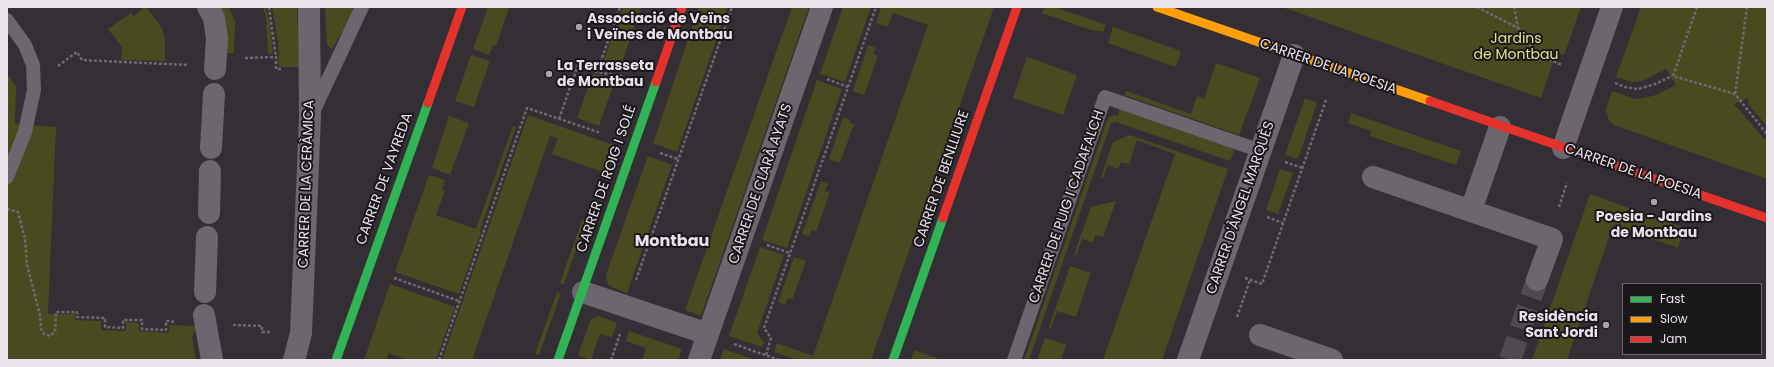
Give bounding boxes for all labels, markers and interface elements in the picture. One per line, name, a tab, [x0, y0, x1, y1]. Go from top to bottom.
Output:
place label: Associació de Veïns i Veïnes de Montbau	[587, 11, 733, 44]
marker: Associació de Veïns i Veïnes de Montbau	[574, 22, 584, 32]
park label: Jardins de Montbau	[1474, 31, 1558, 64]
street label: CARRER DE LA POESIA	[1257, 36, 1399, 98]
place label: La Terrasseta de Montbau	[557, 58, 654, 90]
marker: La Terrasseta de Montbau	[544, 69, 554, 79]
street label: CARRER DE LA CERÀMICA	[296, 100, 318, 268]
street label: CARRER DE CLARÀ AYATS	[726, 102, 796, 266]
street label: CARRER DE ROIG I SOLÉ	[574, 103, 640, 255]
street label: CARRER DE BENLLIURE	[911, 108, 973, 250]
street label: CARRER DE PUIG I CADAFALCH	[1026, 108, 1108, 306]
street label: CARRER DE VAYREDA	[353, 111, 417, 247]
street label: CARRER D'ÀNGEL MARQUÈS	[1203, 119, 1279, 297]
street label: CARRER DE LA POESIA	[1562, 141, 1704, 203]
marker: Poesia - Jardins de Montbau	[1649, 197, 1659, 207]
place label: Poesia - Jardins de Montbau	[1596, 209, 1712, 242]
district label: Montbau	[635, 232, 709, 252]
legend	[1622, 283, 1762, 355]
text: Fast	[1660, 290, 1685, 307]
place label: Residència Sant Jordi	[1519, 309, 1598, 342]
text: Slow	[1660, 310, 1688, 327]
marker: Residència Sant Jordi	[1601, 320, 1611, 330]
text: Jam	[1660, 330, 1687, 347]

